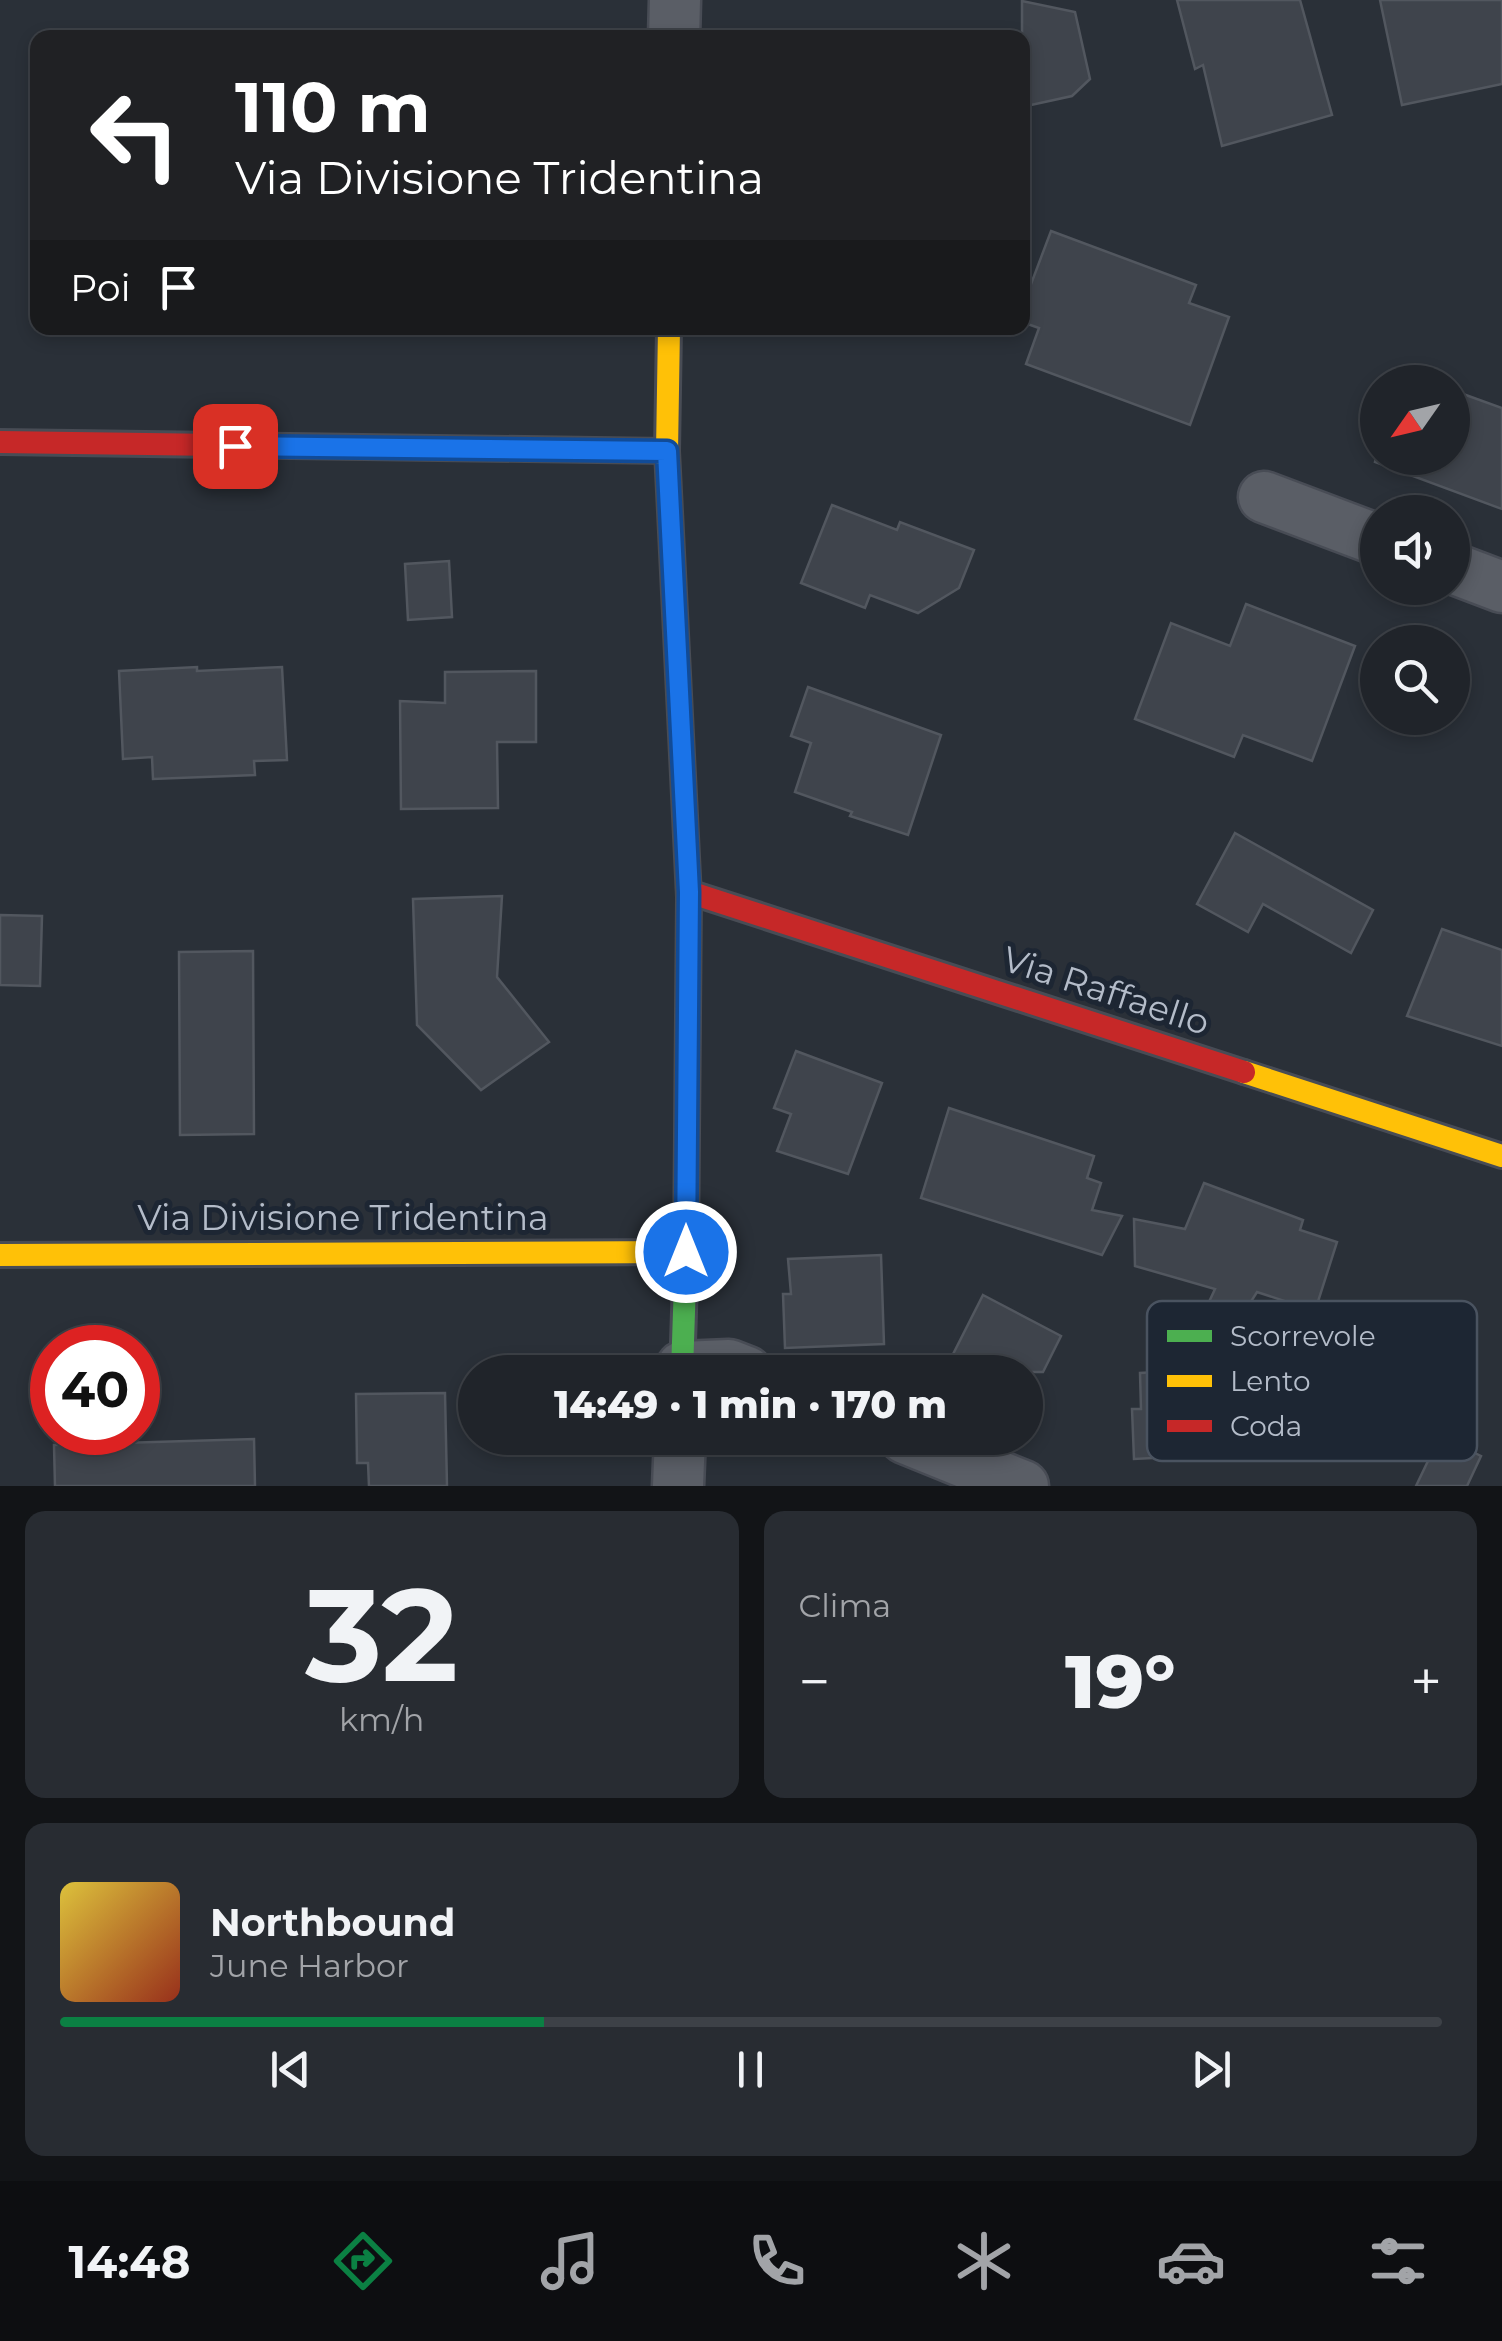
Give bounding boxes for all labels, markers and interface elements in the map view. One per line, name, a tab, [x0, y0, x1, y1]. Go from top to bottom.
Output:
text: 110 m	[235, 64, 431, 150]
icon: left	[70, 70, 200, 200]
text: Via Divisione Tridentina	[235, 150, 764, 205]
icon: arrive	[151, 260, 206, 315]
text: Poi	[70, 264, 131, 311]
north arrow	[1360, 365, 1470, 475]
map controls	[1360, 365, 1470, 735]
pin	[193, 404, 278, 489]
icon: arrive	[208, 419, 263, 474]
button: sound	[1360, 495, 1470, 605]
button: search	[1360, 625, 1470, 735]
street label: Via Raffaello	[997, 937, 1215, 1044]
street label: Via Divisione Tridentina	[137, 1196, 549, 1239]
position arrow	[634, 1200, 738, 1304]
legend	[1147, 1301, 1477, 1461]
text: Scorrevole	[1230, 1319, 1376, 1353]
speed limit sign: 40	[30, 1325, 160, 1455]
text: Lento	[1230, 1364, 1311, 1398]
text: 14:49 · 1 min · 170 m	[554, 1381, 947, 1428]
text: Coda	[1230, 1409, 1302, 1443]
text: 32	[305, 1555, 458, 1714]
text: Clima	[799, 1586, 891, 1625]
text: 19°	[1065, 1635, 1175, 1727]
text: −	[799, 1648, 830, 1715]
text: +	[1410, 1648, 1442, 1715]
text: km/h	[339, 1700, 424, 1739]
text: Northbound	[210, 1899, 455, 1946]
text: June Harbor	[210, 1946, 409, 1985]
icon: previous	[263, 2042, 318, 2097]
icon: pause	[723, 2042, 778, 2097]
icon: next	[1184, 2042, 1239, 2097]
icon: directions	[328, 2226, 398, 2296]
icon: music	[535, 2226, 605, 2296]
icon: phone	[742, 2226, 812, 2296]
icon: climate	[949, 2226, 1019, 2296]
icon: car	[1156, 2226, 1226, 2296]
icon: filters	[1363, 2226, 1433, 2296]
text: 14:48	[69, 2234, 191, 2289]

